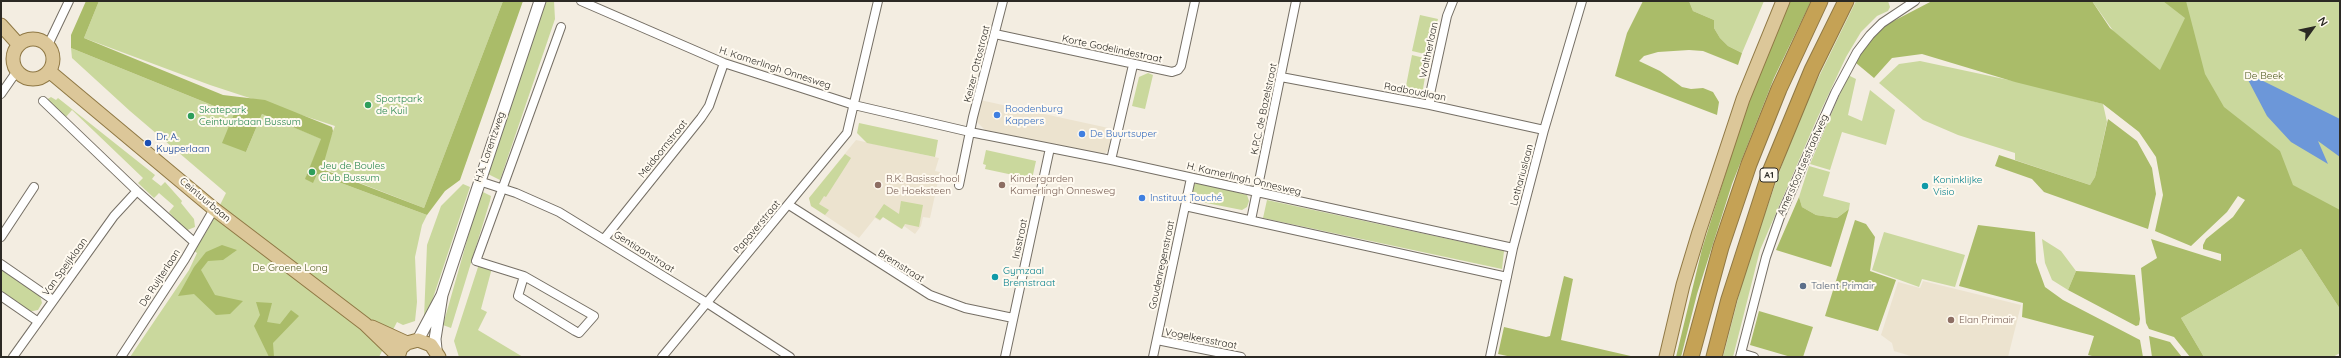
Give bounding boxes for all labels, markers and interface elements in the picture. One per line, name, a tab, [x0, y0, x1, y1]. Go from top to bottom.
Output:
north arrow	[2293, 8, 2333, 48]
text: N	[2315, 14, 2331, 29]
street label: Waltherlaan	[1417, 21, 1441, 79]
street label: Keizer Ottostraat	[962, 24, 992, 104]
street label: Korte Godelindestraat	[1061, 33, 1163, 65]
street label: H. Kamerlingh Onnesweg	[718, 44, 832, 92]
street label: K.P.C. de Bazelstraat	[1248, 62, 1280, 156]
park label: De Beek	[2245, 70, 2283, 82]
street label: Radboudlaan	[1383, 80, 1447, 104]
place label: Sportpark de Kuil	[376, 93, 422, 116]
marker: Sportpark de Kuil	[363, 100, 373, 110]
place label: Roodenburg Kappers	[1005, 103, 1063, 126]
place label: Skatepark Ceintuurbaan Bussum	[199, 104, 301, 128]
street label: H.A. Lorentzweg	[472, 110, 508, 184]
marker: Roodenburg Kappers	[992, 110, 1002, 120]
marker: Skatepark Ceintuurbaan Bussum	[186, 111, 196, 121]
street label: Amersfoortsestraatweg	[1775, 112, 1831, 218]
street label: Meidoornstraat	[636, 118, 690, 180]
place label: De Buurtsuper	[1090, 128, 1157, 140]
marker: De Buurtsuper	[1077, 129, 1087, 139]
place label: Dr. A. Kuyperlaan	[156, 131, 210, 154]
marker: Dr. A. Kuyperlaan	[143, 138, 153, 148]
street label: Lothariuslaan	[1508, 143, 1536, 207]
place label: Jeu de Boules Club Bussum	[320, 160, 385, 184]
street label: H. Kamerlingh Onnesweg	[1186, 160, 1302, 198]
marker: Jeu de Boules Club Bussum	[307, 167, 317, 177]
road number: A1	[1760, 168, 1778, 182]
place label: R.K. Basisschool De Hoeksteen	[886, 173, 960, 196]
place label: Kindergarden Kamerlingh Onnesweg	[1010, 173, 1115, 196]
place label: Koninklijke Visio	[1933, 174, 1982, 198]
street label: Ceintuurbaan	[177, 175, 233, 225]
marker: R.K. Basisschool De Hoeksteen	[873, 180, 883, 190]
marker: Kindergarden Kamerlingh Onnesweg	[997, 180, 1007, 190]
marker: Koninklijke Visio	[1920, 181, 1930, 191]
place label: Instituut Touché	[1150, 192, 1222, 204]
marker: Instituut Touché	[1137, 193, 1147, 203]
street label: Papaverstraat	[731, 198, 783, 256]
street label: Irisstraat	[1010, 218, 1030, 260]
street label: Goudenregenstraat	[1147, 220, 1177, 310]
street label: Gentiaanstraat	[611, 229, 677, 275]
street label: Van Speijklaan	[40, 236, 90, 298]
street label: De Ruijterlaan	[137, 247, 183, 309]
street label: Bremstraat	[876, 247, 926, 285]
park label: De Groene Long	[252, 262, 328, 274]
place label: Gymzaal Bremstraat	[1003, 265, 1055, 288]
marker: Gymzaal Bremstraat	[990, 272, 1000, 282]
place label: Talent Primair	[1811, 280, 1875, 292]
marker: Talent Primair	[1798, 281, 1808, 291]
place label: Elan Primair	[1959, 314, 2015, 326]
marker: Elan Primair	[1946, 315, 1956, 325]
street label: Vogelkersstraat	[1164, 326, 1238, 352]

